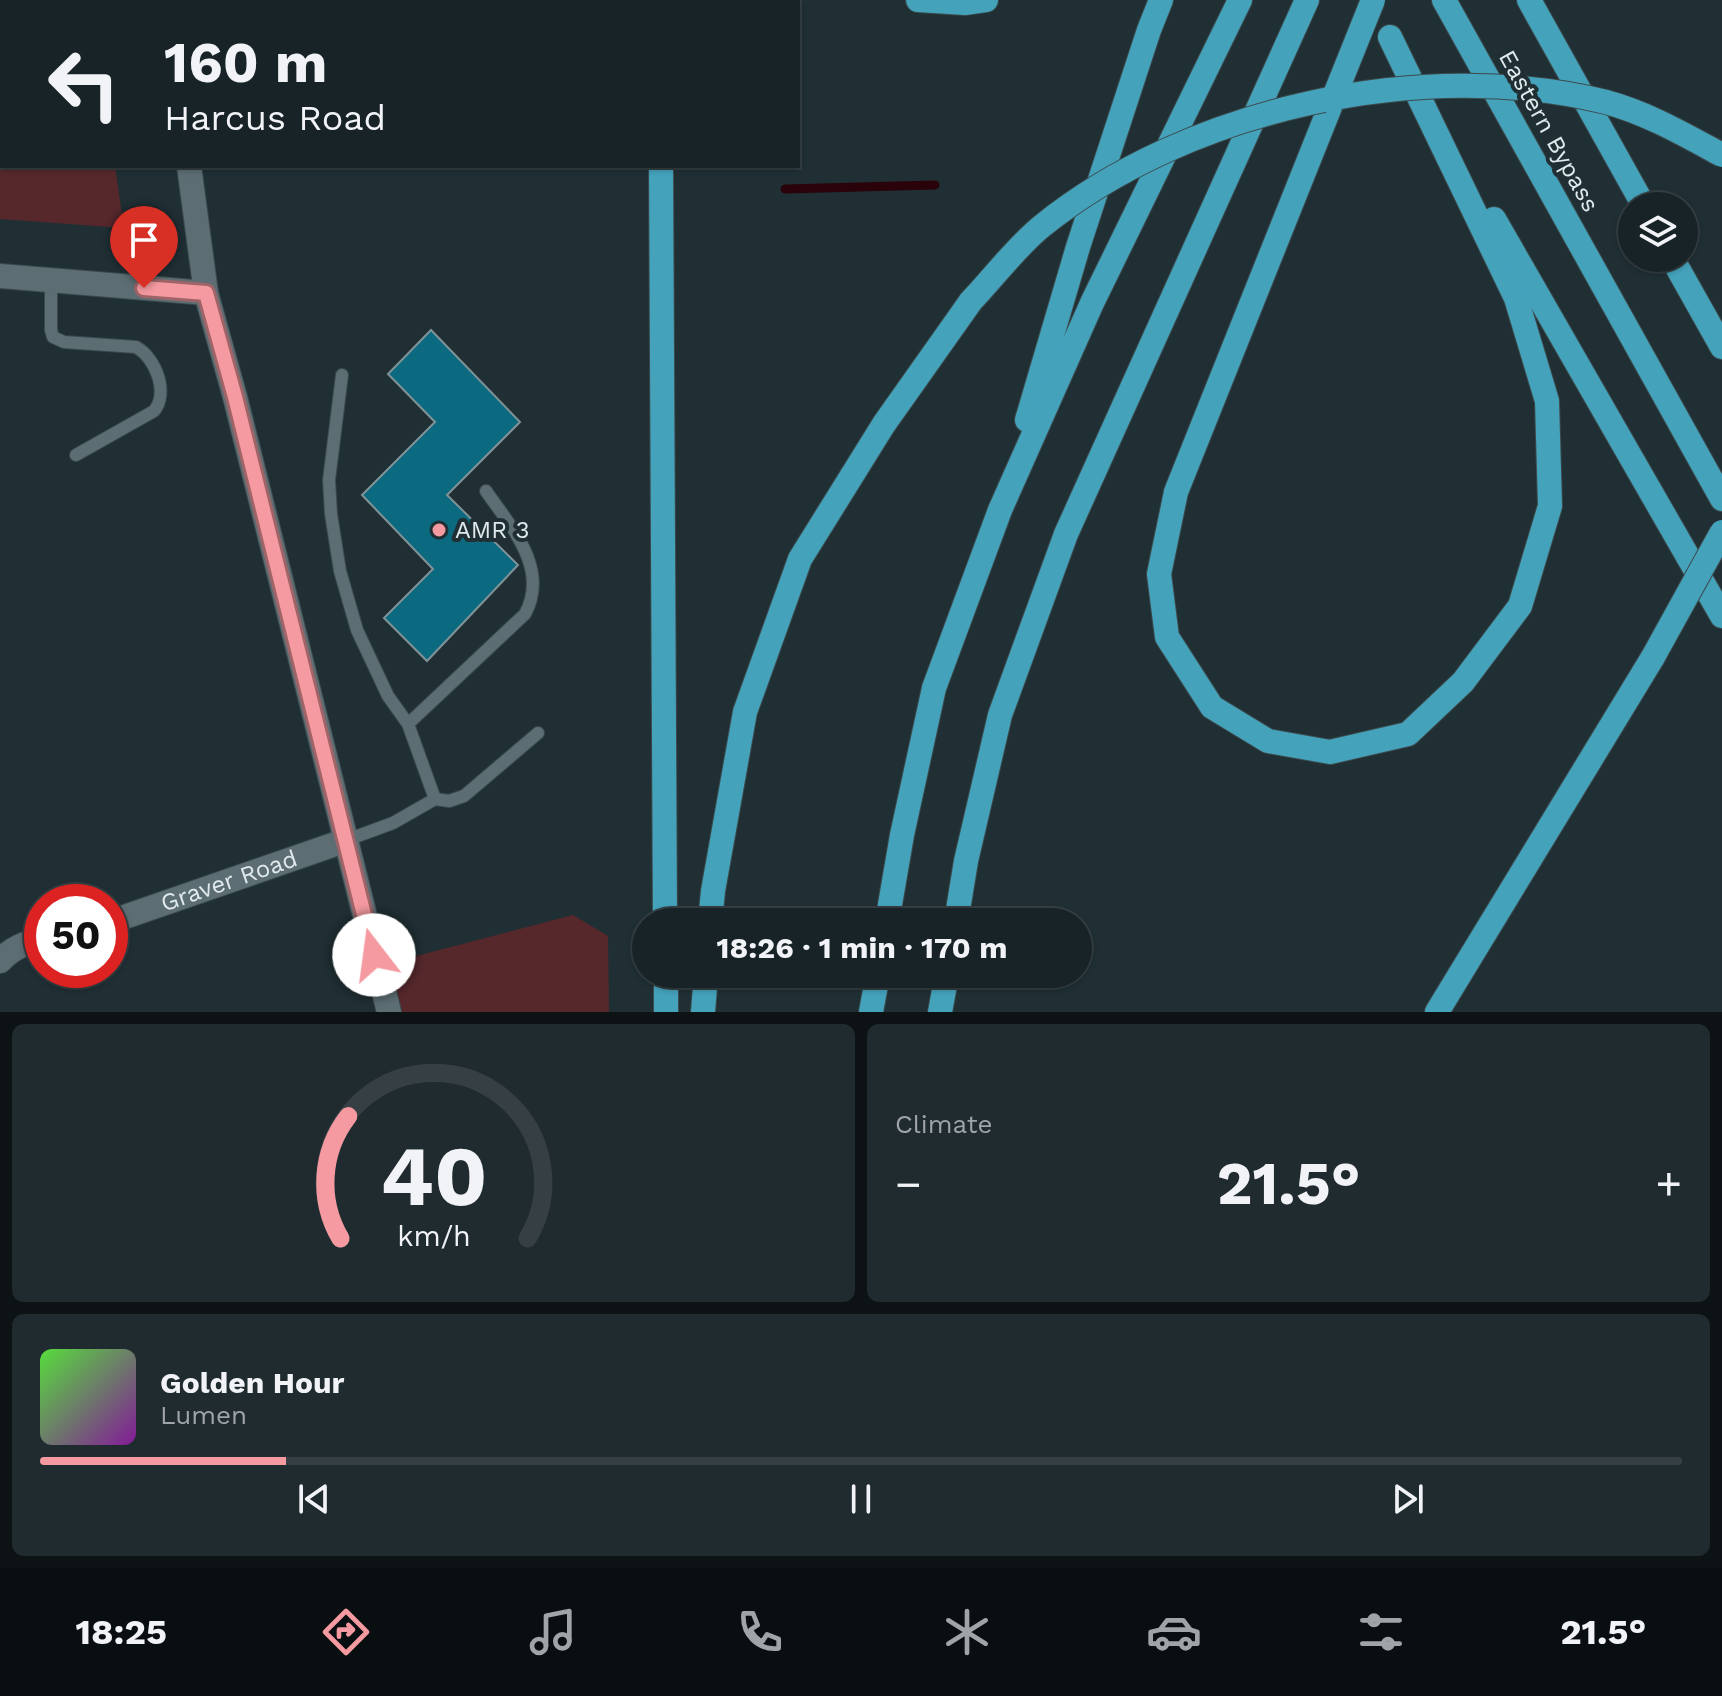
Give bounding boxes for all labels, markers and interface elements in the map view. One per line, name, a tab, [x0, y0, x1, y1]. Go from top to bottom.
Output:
text: 160 m	[164, 30, 327, 96]
icon: left	[32, 32, 136, 136]
street label: Eastern Bypass	[1493, 45, 1605, 217]
text: Harcus Road	[164, 97, 386, 139]
map controls	[1618, 192, 1698, 272]
button: layers	[1618, 192, 1698, 272]
pin	[110, 206, 178, 288]
icon: arrive	[122, 218, 166, 262]
place label: AMR 3	[455, 516, 529, 544]
marker: AMR 3	[430, 521, 448, 539]
street label: Graver Road	[157, 844, 301, 917]
speed limit sign: 50	[24, 884, 128, 988]
position arrow	[332, 913, 416, 997]
text: 18:26 · 1 min · 170 m	[716, 930, 1008, 965]
text: Climate	[895, 1109, 993, 1139]
text: 40	[380, 1128, 487, 1225]
text: 21.5°	[1217, 1148, 1360, 1219]
text: −	[895, 1158, 922, 1210]
text: +	[1655, 1158, 1682, 1210]
text: km/h	[397, 1219, 470, 1253]
text: Golden Hour	[160, 1365, 344, 1400]
text: Lumen	[160, 1400, 247, 1430]
icon: previous	[292, 1477, 336, 1521]
icon: pause	[839, 1477, 883, 1521]
icon: next	[1386, 1477, 1430, 1521]
icon: directions	[318, 1604, 374, 1660]
icon: music	[525, 1604, 581, 1660]
icon: phone	[732, 1604, 788, 1660]
icon: climate	[939, 1604, 995, 1660]
icon: car	[1146, 1604, 1202, 1660]
icon: filters	[1353, 1604, 1409, 1660]
text: 18:25	[76, 1611, 167, 1653]
text: 21.5°	[1560, 1611, 1646, 1653]

